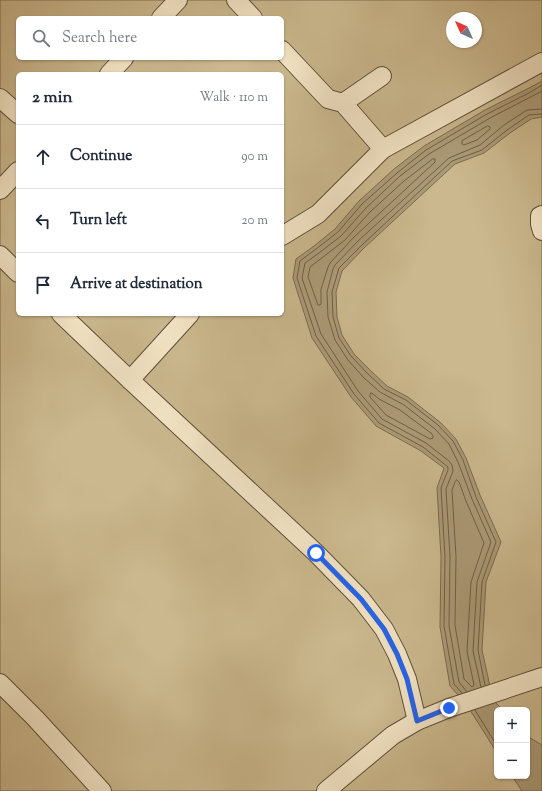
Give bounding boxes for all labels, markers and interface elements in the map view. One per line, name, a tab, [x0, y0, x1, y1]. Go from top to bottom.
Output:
north arrow	[446, 12, 482, 48]
search box	[16, 16, 284, 60]
icon: search	[30, 27, 52, 49]
text: Search here	[62, 28, 137, 49]
text: 2 min	[32, 86, 73, 110]
text: Walk · 110 m	[200, 89, 268, 107]
icon: ahead	[32, 146, 54, 168]
text: Continue	[70, 146, 132, 167]
text: 90 m	[241, 148, 268, 166]
icon: left	[32, 210, 54, 232]
text: Turn left	[70, 210, 127, 231]
text: 20 m	[242, 212, 268, 230]
icon: arrive	[32, 274, 54, 296]
text: Arrive at destination	[70, 274, 203, 295]
route start	[307, 544, 325, 562]
route end	[440, 699, 458, 717]
map controls	[494, 707, 530, 779]
button: +	[494, 707, 530, 743]
button: −	[494, 743, 530, 779]

